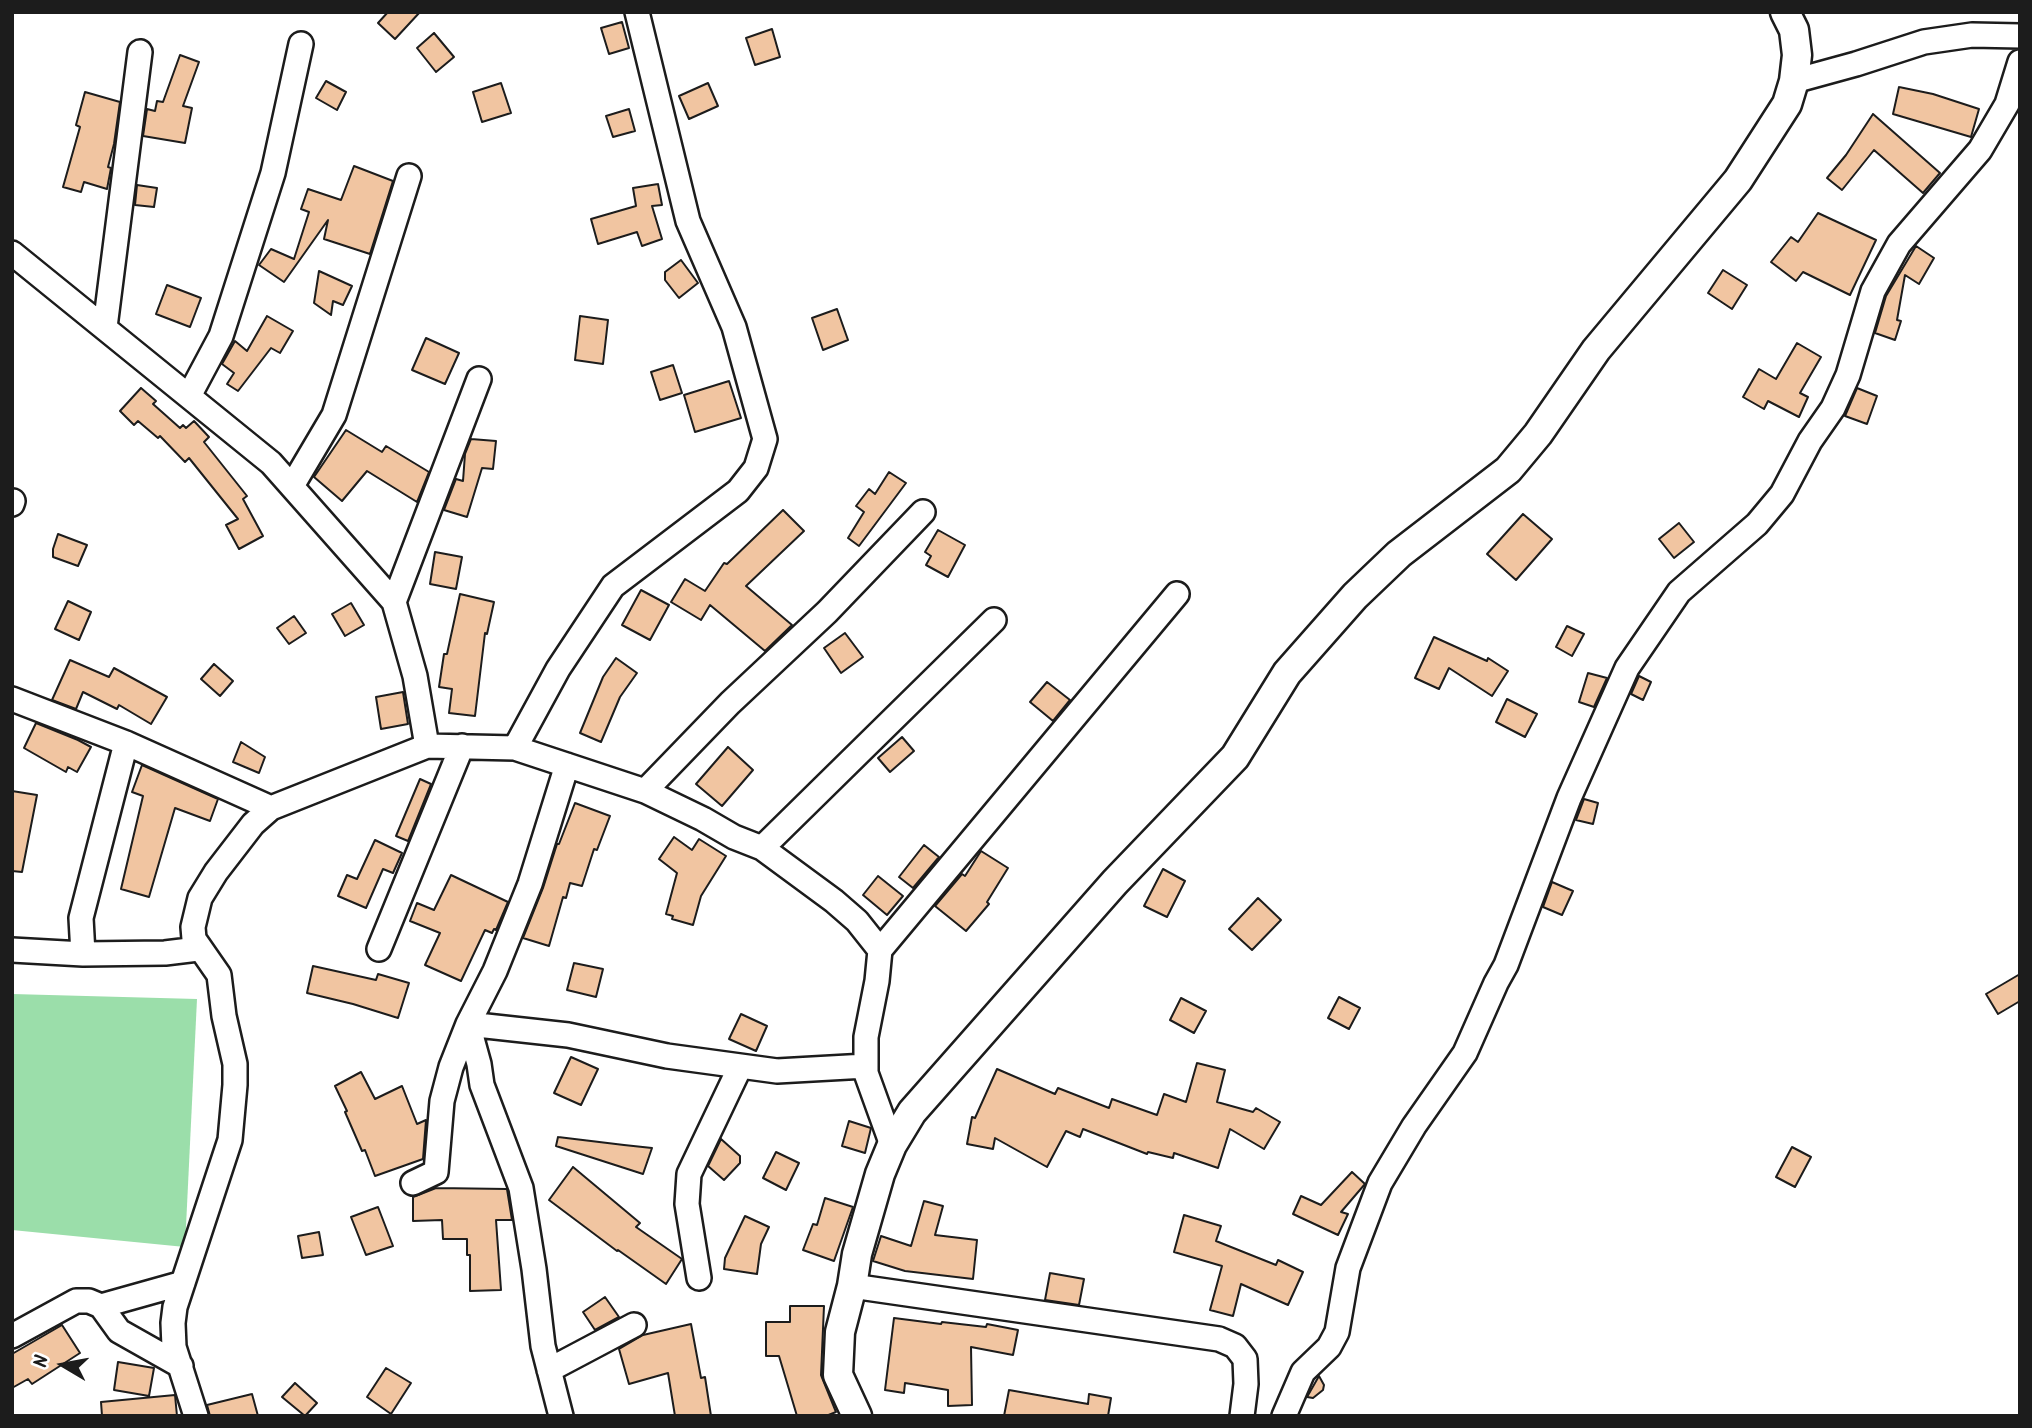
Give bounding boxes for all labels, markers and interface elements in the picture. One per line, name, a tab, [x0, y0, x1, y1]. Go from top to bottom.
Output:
north arrow	[28, 1330, 98, 1400]
text: N	[27, 1353, 58, 1370]

